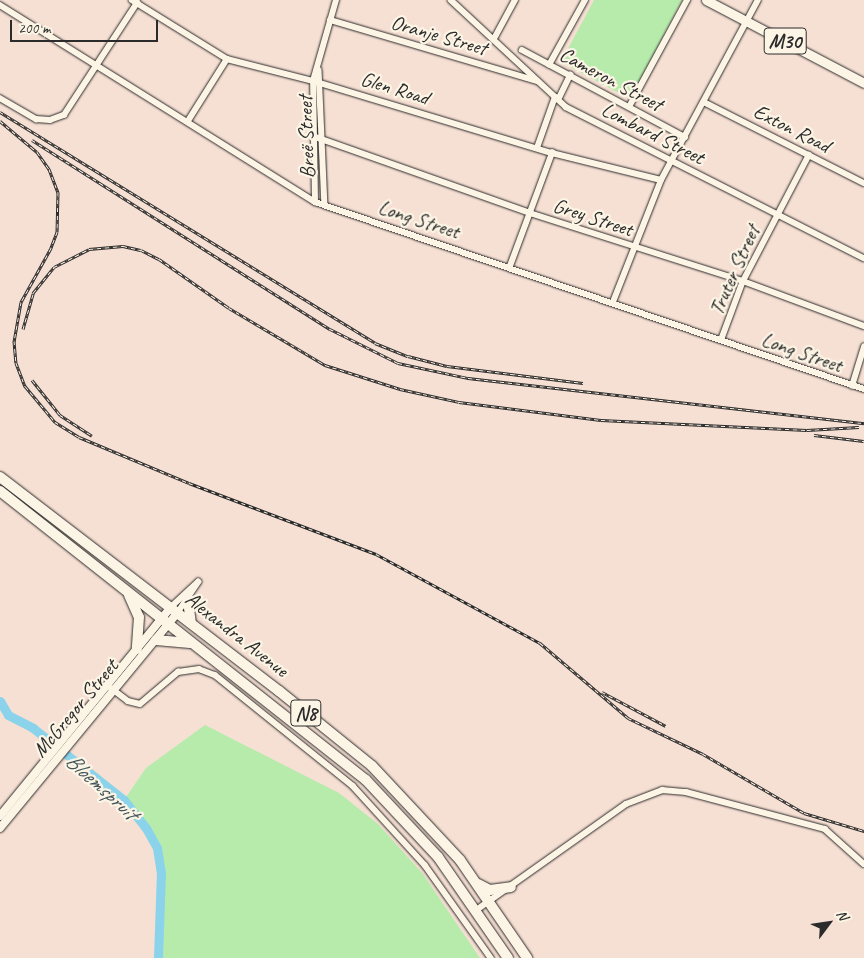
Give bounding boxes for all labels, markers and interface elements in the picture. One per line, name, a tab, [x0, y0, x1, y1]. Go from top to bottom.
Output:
street label: Oranje Street	[388, 9, 490, 61]
scale bar	[12, 10, 160, 42]
text: 200 m	[18, 19, 50, 38]
road number: M30	[762, 23, 808, 58]
street label: Cameron Street	[555, 41, 667, 117]
street label: Glen Road	[358, 66, 432, 110]
street label: Breë Street	[292, 95, 320, 179]
street label: Lombard Street	[597, 96, 709, 170]
street label: Exton Road	[749, 98, 835, 158]
street label: Grey Street	[550, 192, 636, 242]
street label: Long Street	[375, 194, 463, 244]
street label: Truter Street	[703, 221, 765, 319]
street label: Long Street	[758, 326, 846, 378]
street label: Alexandra Avenue	[180, 586, 294, 682]
street label: McGregor Street	[27, 654, 123, 762]
road number: N8	[290, 696, 322, 730]
water label: Bloemspruit	[60, 748, 142, 826]
north arrow	[804, 898, 854, 948]
text: N	[833, 907, 852, 923]

